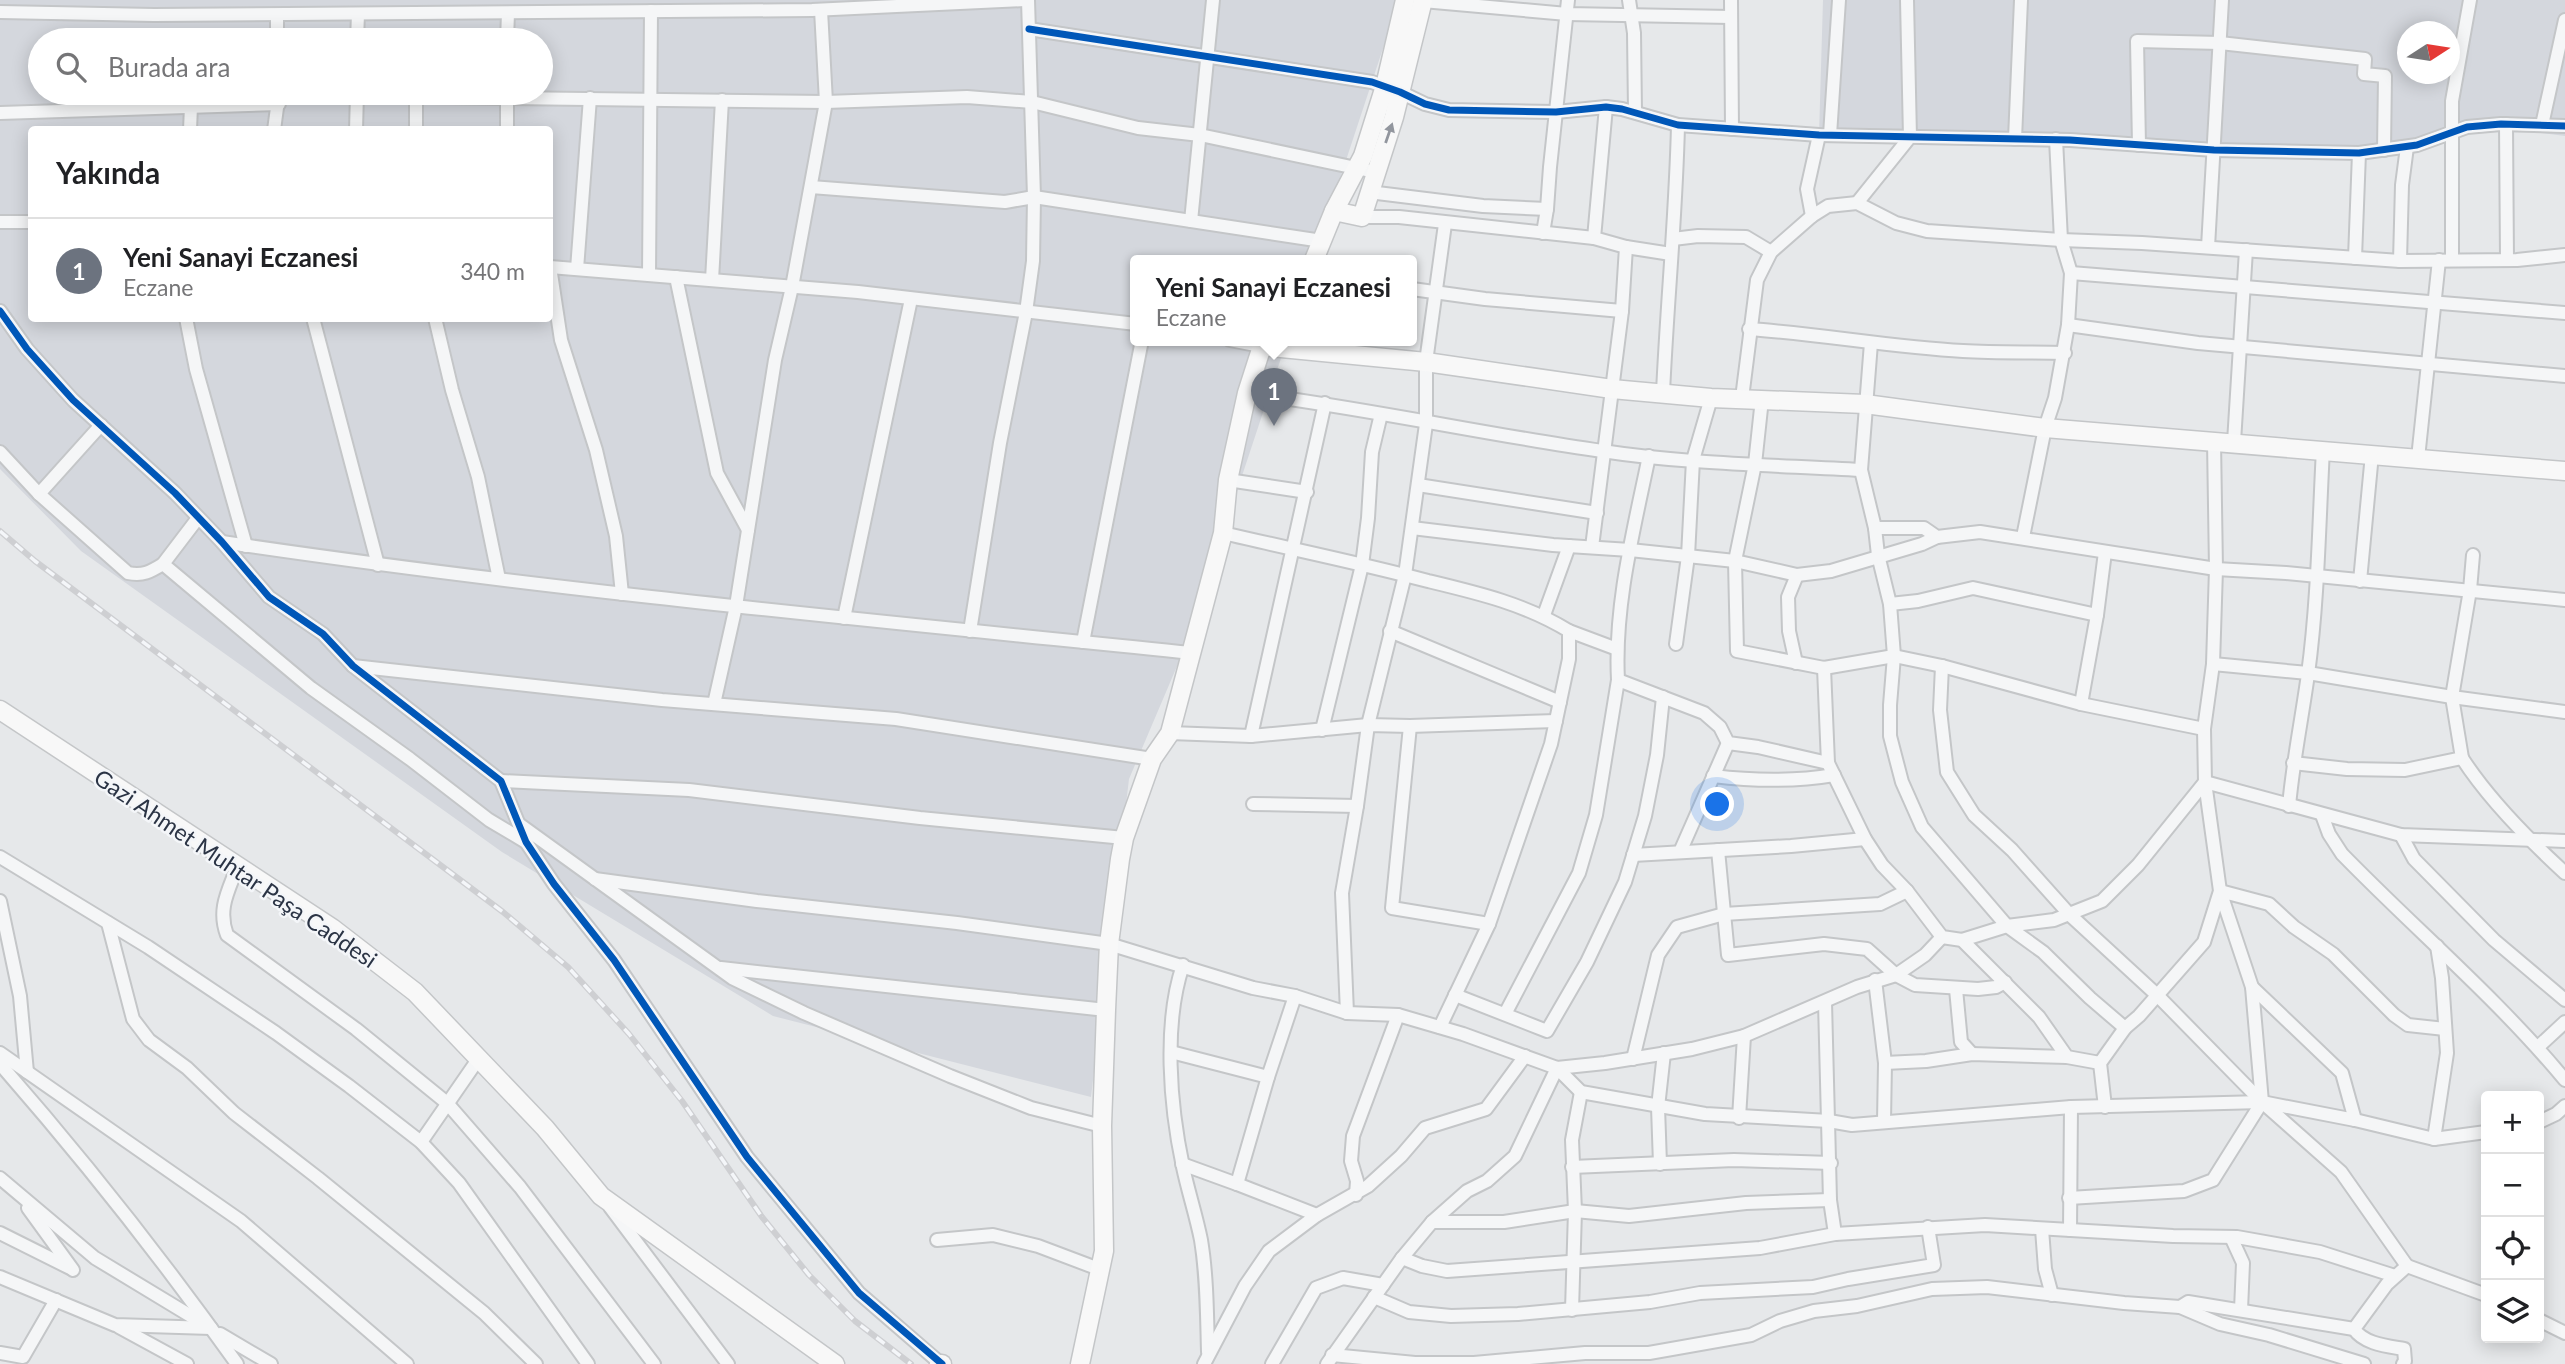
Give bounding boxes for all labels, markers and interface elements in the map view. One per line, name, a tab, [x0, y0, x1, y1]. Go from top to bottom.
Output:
north arrow	[2397, 21, 2460, 84]
search box	[28, 28, 553, 105]
icon: search	[52, 48, 90, 86]
text: Burada ara	[108, 51, 230, 83]
one-way arrow	[1384, 122, 1395, 143]
text: Yakında	[56, 154, 160, 190]
text: Yeni Sanayi Eczanesi	[123, 241, 358, 273]
popup	[1130, 255, 1417, 346]
text: 1	[72, 257, 86, 285]
text: 340 m	[460, 257, 525, 285]
text: Yeni Sanayi Eczanesi	[1156, 271, 1391, 303]
text: Eczane	[123, 273, 194, 301]
text: Eczane	[1156, 303, 1226, 331]
pin: 1	[1251, 368, 1297, 426]
street label: Gazi Ahmet Muhtar Paşa Caddesi	[89, 763, 383, 973]
your location	[1700, 787, 1734, 821]
map controls	[2481, 1091, 2544, 1343]
button: +	[2481, 1091, 2544, 1154]
button: −	[2481, 1154, 2544, 1217]
button: locate	[2481, 1217, 2544, 1280]
button: layers	[2481, 1280, 2544, 1343]

